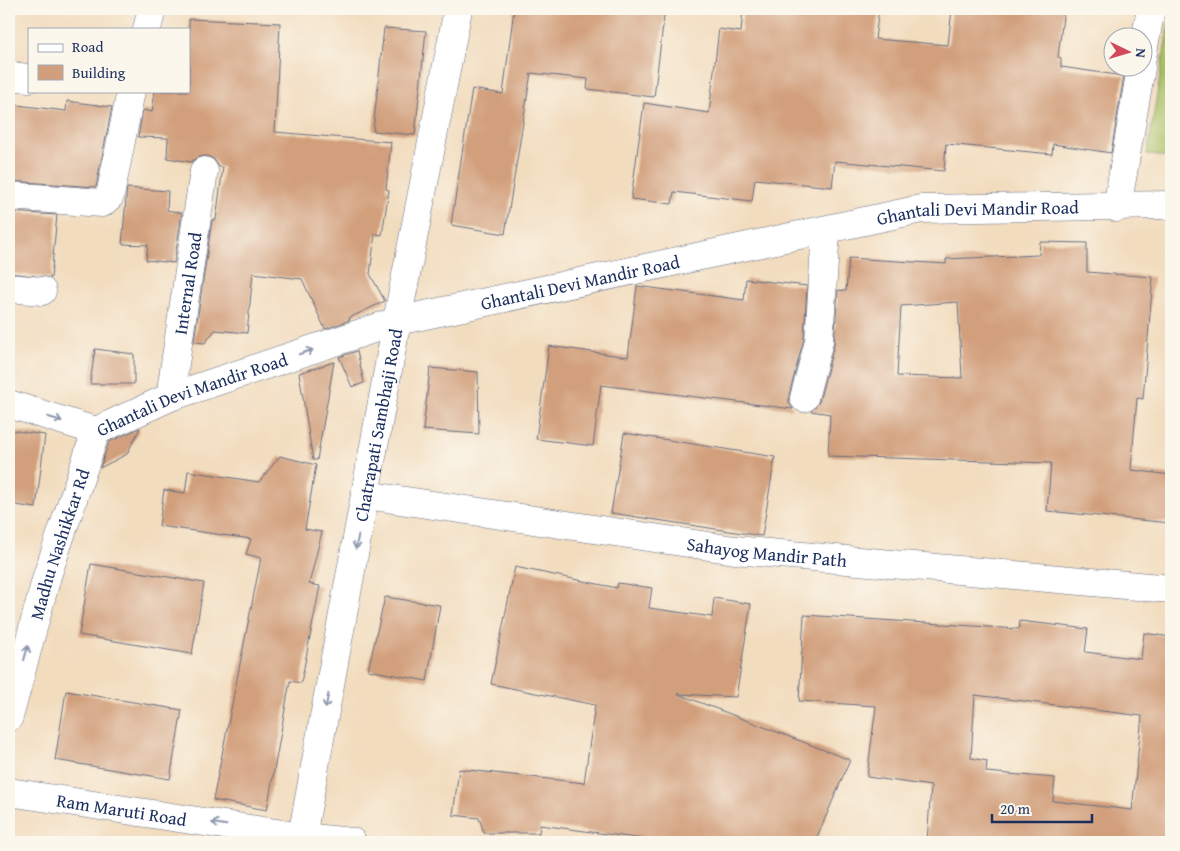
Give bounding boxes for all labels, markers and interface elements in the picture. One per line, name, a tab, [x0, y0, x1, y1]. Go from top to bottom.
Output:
legend	[28, 28, 190, 92]
north arrow	[1102, 28, 1152, 78]
text: Road	[72, 36, 103, 57]
text: N	[1131, 48, 1151, 59]
text: Building	[72, 62, 126, 83]
street label: Ghantali Devi Mandir Road	[874, 193, 1079, 232]
street label: Internal Road	[166, 230, 208, 336]
street label: Ghantali Devi Mandir Road	[478, 247, 682, 316]
street label: Chatrapati Sambhaji Road	[347, 326, 409, 524]
street label: Ghantali Devi Mandir Road	[92, 345, 291, 443]
one-way arrow	[297, 346, 313, 356]
one-way arrow	[47, 414, 63, 424]
street label: Madhu Nashikkar Rd	[22, 465, 96, 623]
street label: Sahayog Mandir Path	[685, 530, 848, 573]
one-way arrow	[351, 533, 361, 549]
one-way arrow	[22, 645, 31, 661]
one-way arrow	[322, 693, 331, 709]
street label: Ram Maruti Road	[55, 786, 189, 833]
scale bar	[992, 791, 1092, 823]
text: 20 m	[1000, 798, 1031, 819]
one-way arrow	[211, 819, 227, 829]

